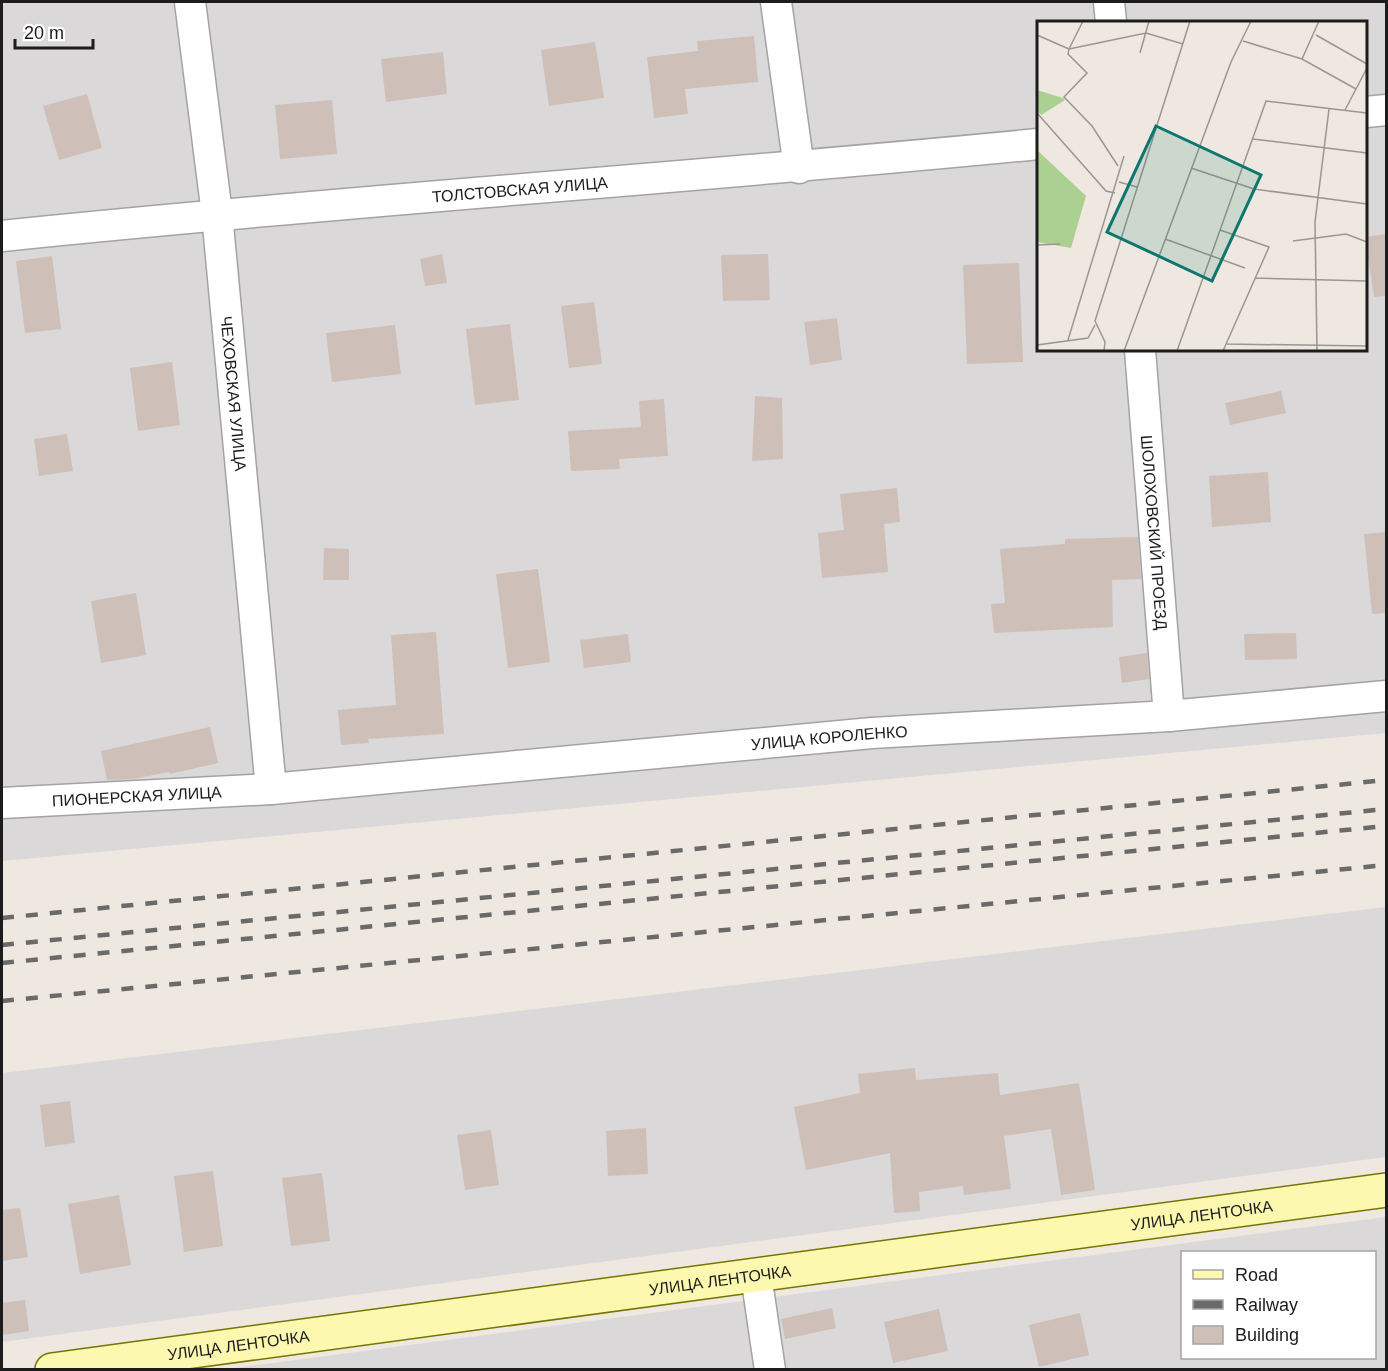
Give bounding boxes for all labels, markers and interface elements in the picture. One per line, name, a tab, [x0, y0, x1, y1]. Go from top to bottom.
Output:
scale bar	[15, 12, 93, 50]
inset map	[1037, 21, 1367, 351]
text: 20 m	[24, 23, 64, 43]
street label: ТОЛСТОВСКАЯ УЛИЦА	[431, 174, 609, 206]
street label: ЧЕХОВСКАЯ УЛИЦА	[218, 315, 249, 472]
street label: ШОЛОХОВСКИЙ ПРОЕЗД	[1138, 434, 1170, 631]
street label: УЛИЦА КОРОЛЕНКО	[750, 723, 908, 753]
street label: ПИОНЕРСКАЯ УЛИЦА	[52, 784, 222, 809]
street label: УЛИЦА ЛЕНТОЧКА	[1130, 1197, 1274, 1233]
legend	[1181, 1251, 1376, 1359]
street label: УЛИЦА ЛЕНТОЧКА	[648, 1262, 792, 1298]
text: Road	[1235, 1265, 1278, 1285]
text: Railway	[1235, 1295, 1298, 1315]
text: Building	[1235, 1325, 1299, 1345]
street label: УЛИЦА ЛЕНТОЧКА	[166, 1327, 311, 1363]

